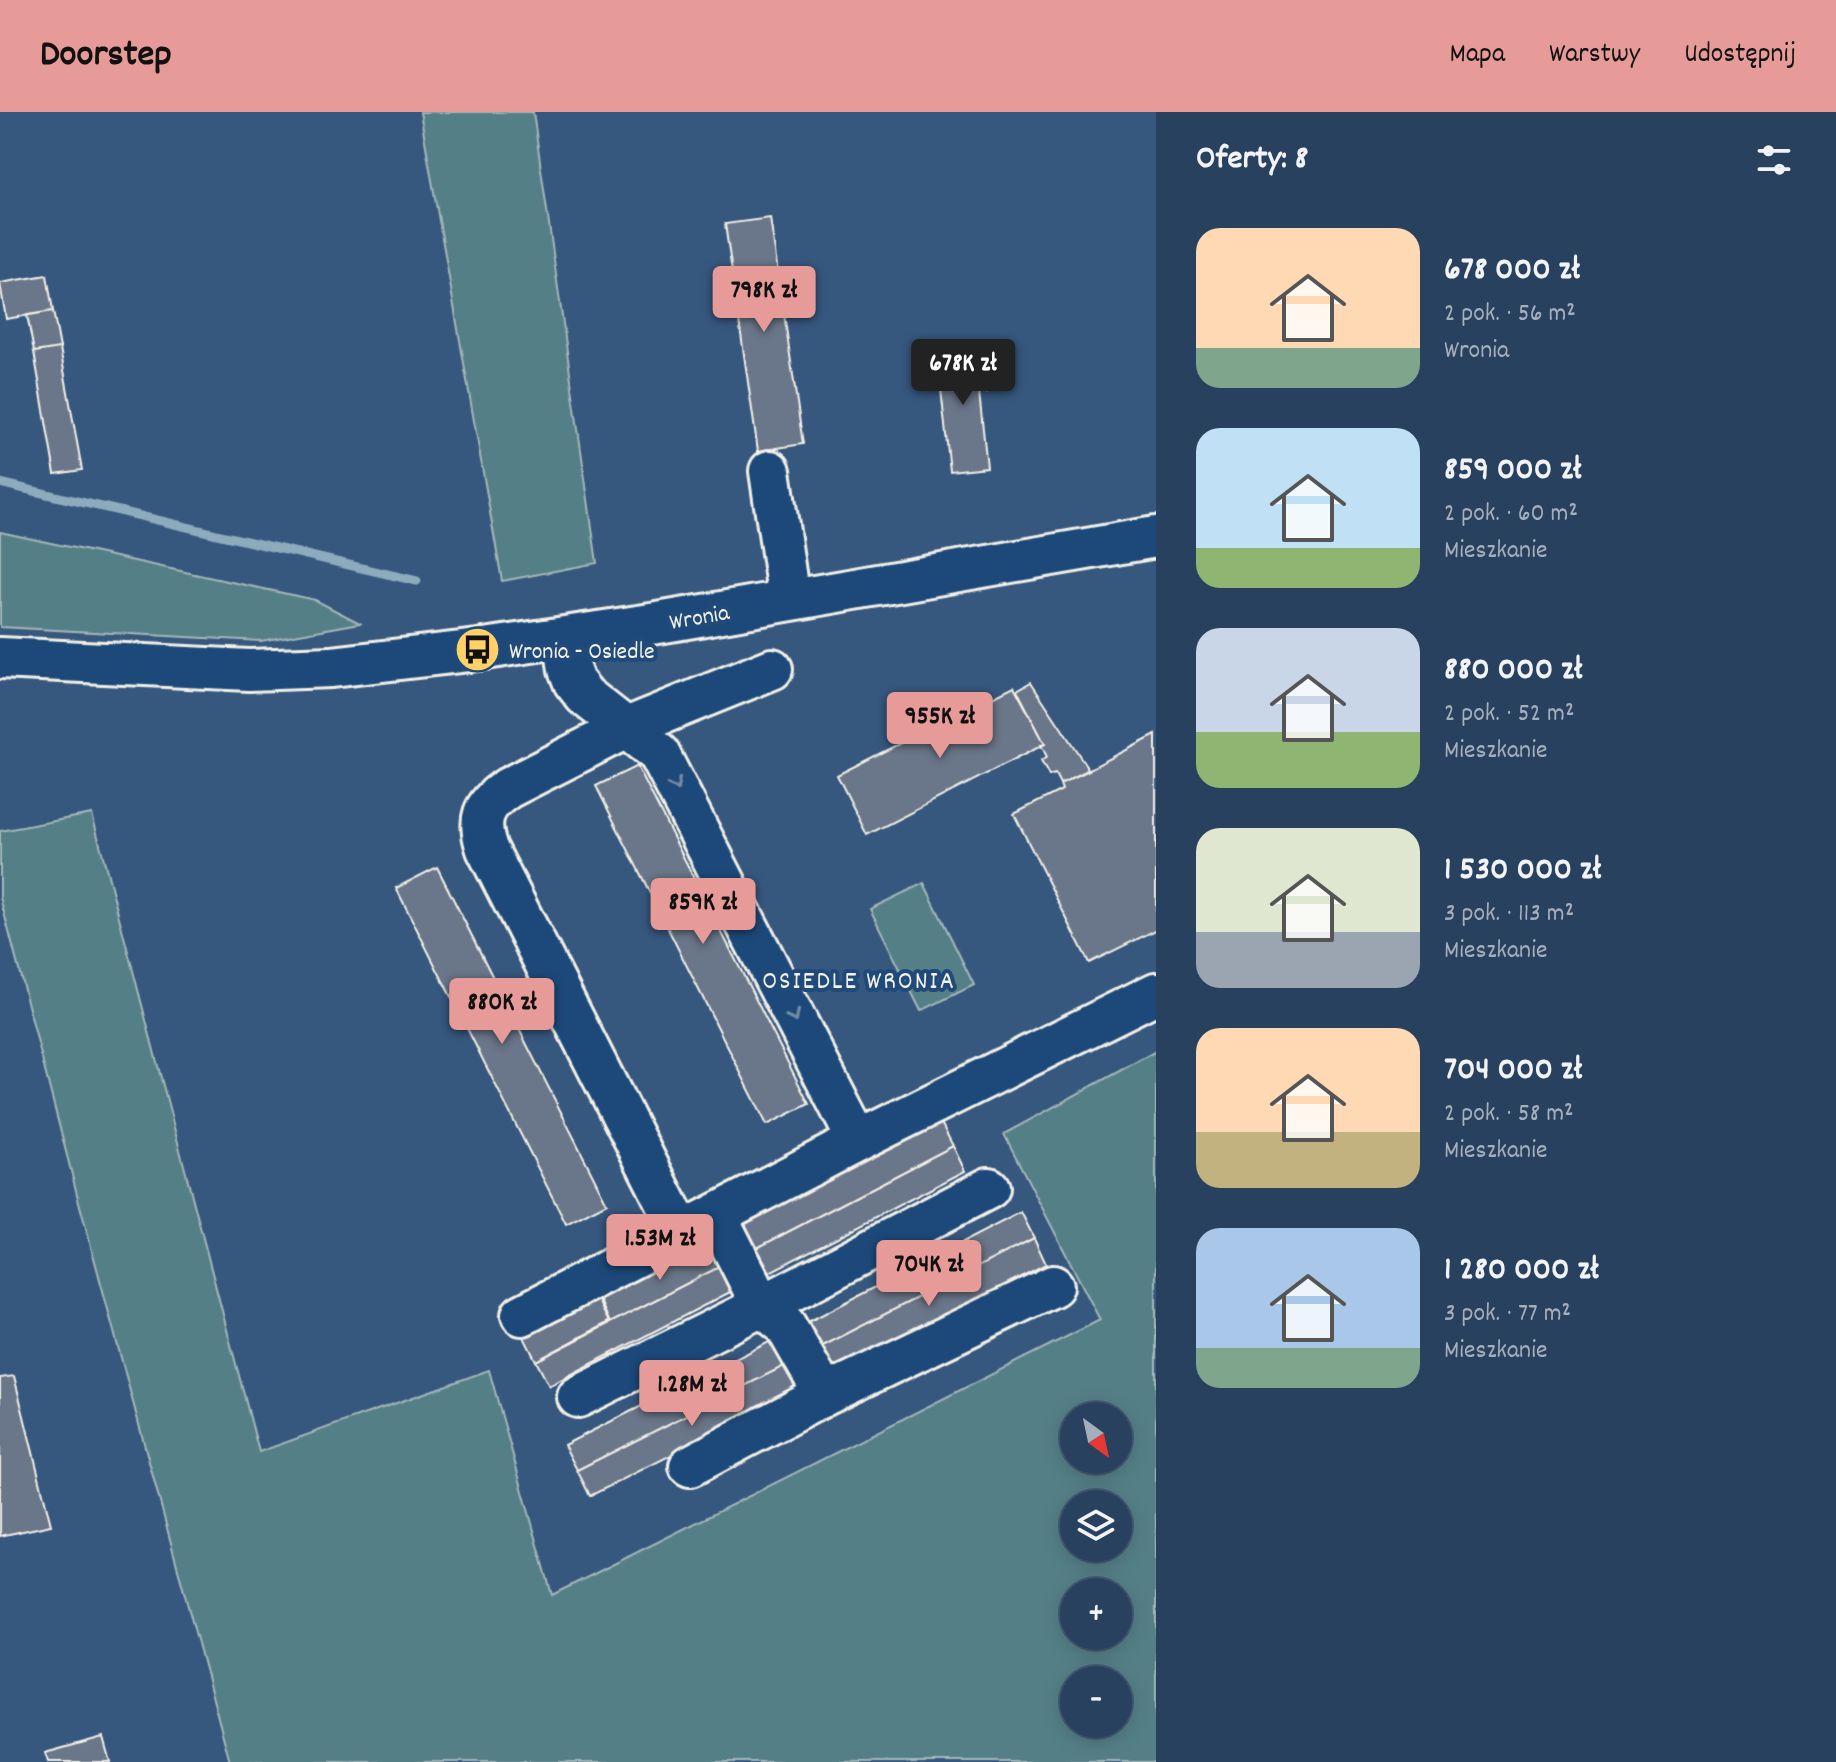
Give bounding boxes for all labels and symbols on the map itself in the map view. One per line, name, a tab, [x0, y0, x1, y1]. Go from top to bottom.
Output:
pin: 798K zł	[690, 266, 838, 334]
pin: 678K zł	[889, 339, 1037, 407]
street label: Wronia	[667, 597, 733, 641]
bus stop icon: Wronia - Osiedle	[454, 626, 502, 674]
place label: Wronia - Osiedle	[509, 636, 655, 670]
pin: 955K zł	[866, 692, 1014, 760]
one-way arrow	[666, 777, 681, 792]
pin: 859K zł	[629, 878, 777, 946]
district label: OSIEDLE WRONIA	[762, 964, 956, 1001]
pin: 880K zł	[428, 978, 576, 1046]
one-way arrow	[784, 1008, 799, 1023]
pin: 1.53M zł	[577, 1214, 743, 1282]
pin: 704K zł	[855, 1240, 1003, 1308]
pin: 1.28M zł	[609, 1360, 775, 1428]
north arrow	[1060, 1402, 1132, 1474]

